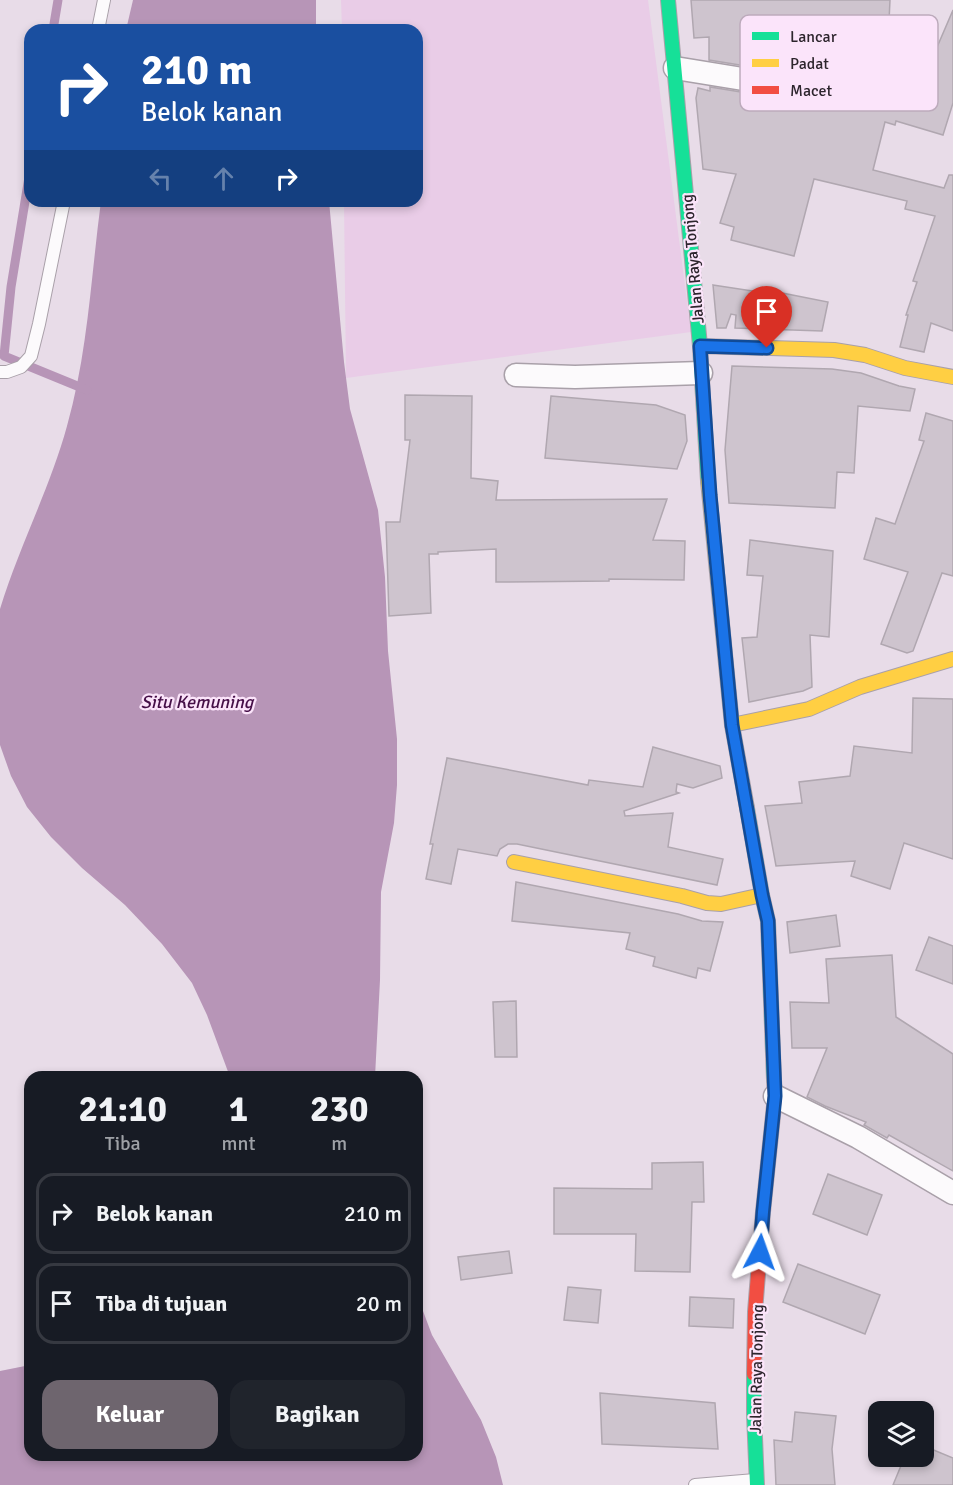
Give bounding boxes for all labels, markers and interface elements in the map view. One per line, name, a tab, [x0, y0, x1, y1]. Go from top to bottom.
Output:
legend	[740, 15, 938, 111]
text: Lancar	[790, 27, 837, 47]
text: 210 m	[141, 45, 252, 96]
icon: right	[42, 48, 120, 126]
text: Padat	[790, 54, 829, 74]
text: Macet	[790, 81, 832, 101]
text: Belok kanan	[141, 96, 282, 129]
icon: left	[144, 162, 177, 195]
icon: ahead	[207, 162, 240, 195]
icon: right	[270, 162, 303, 195]
street label: Jalan Raya Tonjong	[677, 193, 709, 324]
pin	[741, 286, 792, 348]
icon: arrive	[750, 295, 783, 328]
water label: Situ Kemuning	[141, 691, 255, 713]
text: 21:10	[79, 1087, 167, 1132]
text: 1	[229, 1087, 248, 1132]
text: 230	[310, 1087, 368, 1132]
text: Tiba	[105, 1131, 141, 1156]
text: mnt	[222, 1131, 255, 1156]
text: m	[331, 1131, 347, 1156]
icon: right	[45, 1197, 78, 1230]
text: Belok kanan	[96, 1200, 213, 1227]
text: 210 m	[344, 1200, 402, 1227]
position arrow	[728, 1220, 792, 1284]
icon: arrive	[45, 1287, 78, 1320]
text: Tiba di tujuan	[96, 1290, 227, 1317]
text: 20 m	[356, 1290, 402, 1317]
street label: Jalan Raya Tonjong	[746, 1304, 768, 1434]
button: Keluar	[42, 1380, 218, 1449]
button: Bagikan	[230, 1380, 405, 1449]
map controls	[868, 1401, 934, 1467]
button: layers	[868, 1401, 934, 1467]

